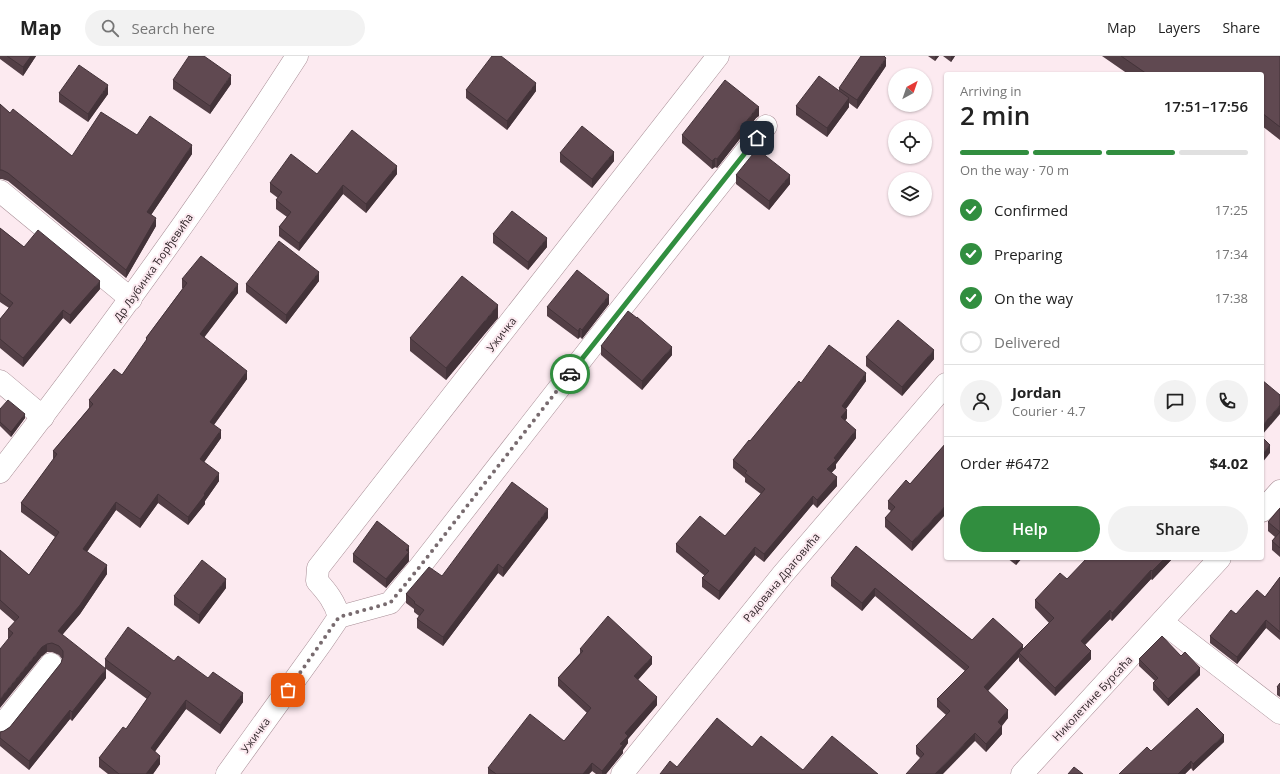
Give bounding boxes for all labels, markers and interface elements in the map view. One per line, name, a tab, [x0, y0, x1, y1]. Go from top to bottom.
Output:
search box	[85, 10, 365, 46]
text: Map	[20, 15, 61, 41]
icon: search	[99, 17, 121, 39]
text: Search here	[131, 18, 215, 38]
text: Map	[1107, 18, 1136, 37]
text: Layers	[1158, 18, 1200, 37]
text: Share	[1222, 18, 1260, 37]
north arrow	[888, 68, 932, 112]
map controls	[888, 68, 932, 216]
text: Arriving in	[960, 82, 1022, 100]
text: 17:51–17:56	[1164, 96, 1248, 116]
text: 2 min	[960, 97, 1030, 133]
button: locate	[888, 120, 932, 164]
pin	[740, 121, 774, 155]
icon: home	[746, 127, 768, 149]
text: On the way · 70 m	[960, 161, 1069, 179]
button: layers	[888, 172, 932, 216]
icon: check	[960, 199, 982, 221]
text: Confirmed	[994, 200, 1068, 220]
text: 17:25	[1215, 201, 1248, 219]
street label: Др Љубинка Ђорђевића	[110, 210, 196, 324]
icon: check	[960, 243, 982, 265]
text: Preparing	[994, 244, 1062, 264]
text: 17:34	[1215, 245, 1248, 263]
icon: check	[960, 287, 982, 309]
text: On the way	[994, 288, 1073, 308]
text: 17:38	[1215, 289, 1248, 307]
street label: Ужичка	[483, 313, 519, 355]
text: Delivered	[994, 332, 1061, 352]
courier	[550, 354, 590, 394]
icon: car	[559, 363, 581, 385]
button: person	[960, 380, 1002, 422]
button: chat	[1154, 380, 1196, 422]
button: phone	[1206, 380, 1248, 422]
text: Jordan	[1012, 382, 1061, 402]
text: Courier · 4.7	[1012, 402, 1086, 420]
text: Order #6472	[960, 453, 1049, 473]
text: $4.02	[1209, 453, 1248, 473]
button: Help	[960, 506, 1100, 552]
button: Share	[1108, 506, 1248, 552]
street label: Радована Драговића	[739, 529, 823, 625]
street label: Николетине Бурсаћа	[1049, 652, 1135, 744]
pin	[271, 673, 305, 707]
icon: bag	[277, 679, 299, 701]
street label: Ужичка	[237, 714, 273, 756]

